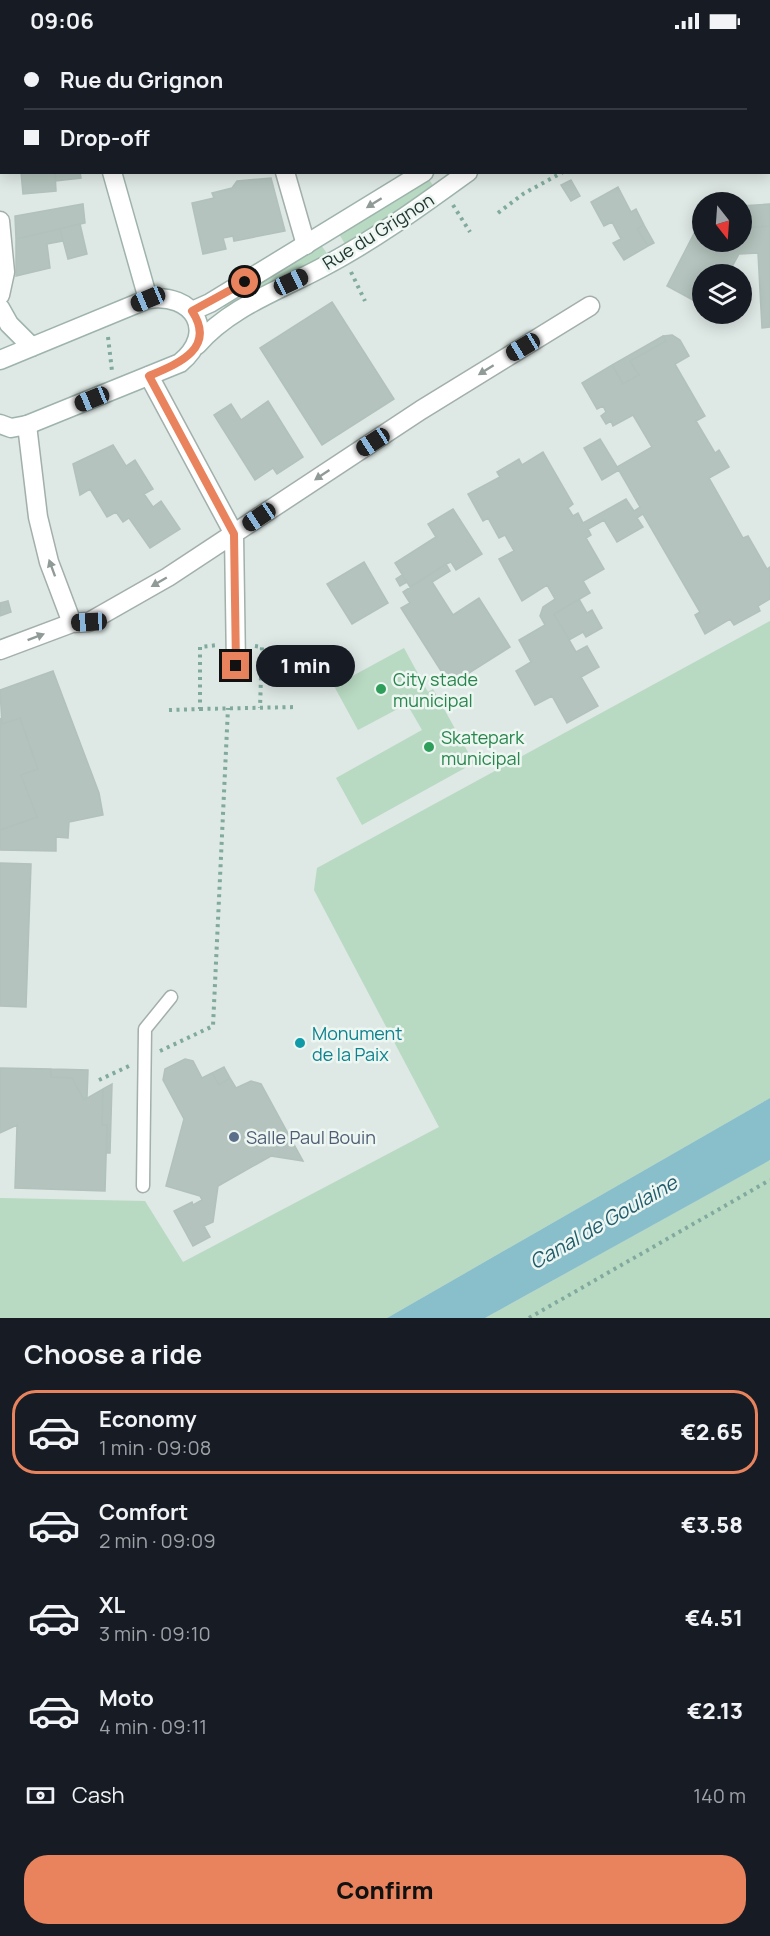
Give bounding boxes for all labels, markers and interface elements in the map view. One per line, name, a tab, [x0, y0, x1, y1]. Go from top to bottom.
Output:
text: 09:06	[30, 6, 94, 36]
text: Rue du Grignon	[60, 65, 223, 95]
text: Drop-off	[60, 123, 150, 153]
street label: Rue du Grignon	[318, 187, 438, 275]
north arrow	[692, 192, 752, 252]
map controls	[692, 192, 752, 324]
one-way arrow	[366, 197, 382, 208]
button: layers	[692, 264, 752, 324]
car	[271, 266, 311, 298]
route start	[231, 268, 258, 295]
car	[128, 284, 168, 314]
car	[503, 330, 543, 364]
one-way arrow	[478, 364, 494, 375]
car	[72, 384, 112, 414]
car	[353, 425, 393, 459]
one-way arrow	[314, 469, 330, 480]
car	[239, 499, 279, 535]
one-way arrow	[46, 559, 56, 577]
one-way arrow	[150, 577, 167, 587]
car	[71, 612, 107, 632]
one-way arrow	[27, 631, 45, 641]
callout: 1 min	[257, 645, 356, 687]
route end	[222, 652, 249, 679]
text: 1 min	[280, 652, 331, 679]
place label: City stade municipal	[393, 667, 478, 712]
marker: City stade municipal	[374, 682, 388, 696]
place label: Skatepark municipal	[441, 725, 525, 770]
marker: Skatepark municipal	[422, 740, 436, 754]
place label: Monument de la Paix	[312, 1021, 403, 1066]
marker: Monument de la Paix	[293, 1036, 307, 1050]
place label: Salle Paul Bouin	[246, 1125, 376, 1149]
marker: Salle Paul Bouin	[227, 1130, 241, 1144]
water label: Canal de Goulaine	[524, 1168, 683, 1275]
text: Choose a ride	[24, 1335, 202, 1372]
text: Economy	[99, 1404, 197, 1434]
icon: car	[27, 1405, 81, 1459]
text: €2.65	[681, 1417, 743, 1447]
text: 1 min · 09:08	[99, 1434, 211, 1461]
text: Comfort	[99, 1497, 188, 1527]
icon: car	[27, 1498, 81, 1552]
text: €3.58	[681, 1510, 743, 1540]
text: 2 min · 09:09	[99, 1527, 216, 1554]
text: XL	[99, 1590, 125, 1620]
icon: car	[27, 1591, 81, 1645]
text: €4.51	[685, 1603, 743, 1633]
text: 3 min · 09:10	[99, 1620, 211, 1647]
text: Moto	[99, 1683, 154, 1713]
icon: car	[27, 1684, 81, 1738]
text: €2.13	[687, 1696, 743, 1726]
text: 4 min · 09:11	[99, 1713, 207, 1740]
icon: cash	[24, 1779, 57, 1812]
text: Cash	[72, 1780, 125, 1810]
text: 140 m	[693, 1782, 746, 1809]
button: Confirm	[24, 1855, 746, 1924]

